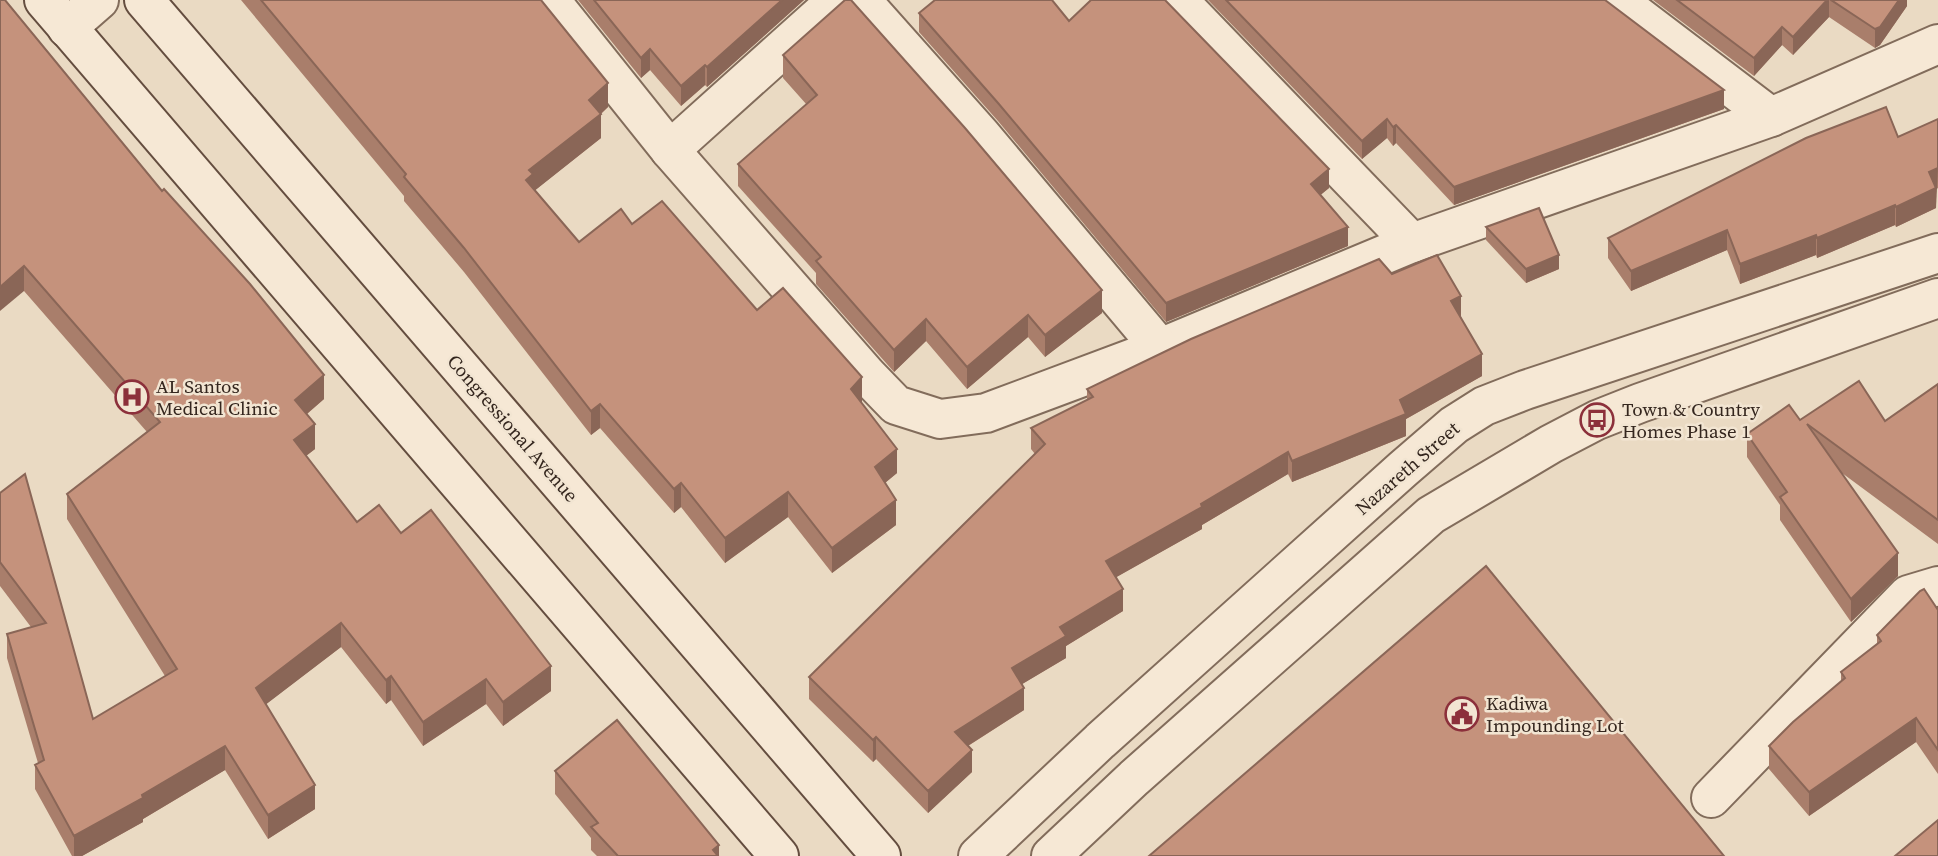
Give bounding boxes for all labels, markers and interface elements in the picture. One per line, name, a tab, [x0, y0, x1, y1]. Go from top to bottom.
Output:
street label: Congressional Avenue	[442, 349, 584, 507]
place label: AL Santos Medical Clinic	[156, 373, 278, 421]
hospital icon: AL Santos Medical Clinic	[113, 378, 151, 416]
place label: Town & Country Homes Phase 1	[1622, 396, 1760, 444]
bus stop icon: Town & Country Homes Phase 1	[1578, 401, 1616, 439]
street label: Nazareth Street	[1349, 415, 1465, 521]
place label: Kadiwa Impounding Lot	[1486, 690, 1625, 738]
public building icon: Kadiwa Impounding Lot	[1443, 695, 1481, 733]

